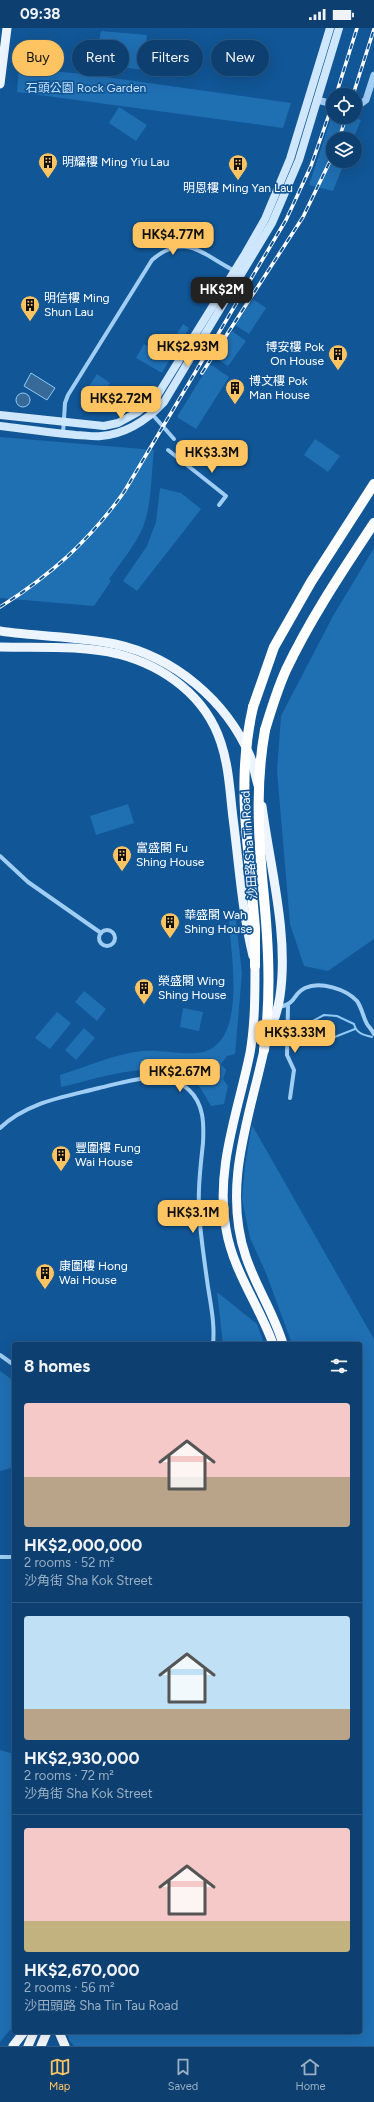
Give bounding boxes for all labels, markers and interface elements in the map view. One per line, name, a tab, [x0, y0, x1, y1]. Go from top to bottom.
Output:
text: 09:38	[20, 5, 60, 23]
chip: Buy	[12, 40, 64, 76]
chip: Rent	[72, 40, 129, 76]
chip: Filters	[137, 40, 203, 76]
chip: New	[211, 40, 269, 76]
park label: 石頭公園 Rock Garden	[26, 81, 146, 95]
map controls	[326, 88, 362, 168]
button: locate	[326, 88, 362, 124]
button: layers	[326, 132, 362, 168]
building icon: 明耀樓 Ming Yiu Lau	[37, 151, 59, 179]
building icon: 明恩樓 Ming Yan Lau	[227, 153, 249, 181]
place label: 明耀樓 Ming Yiu Lau	[62, 155, 169, 169]
place label: 明恩樓 Ming Yan Lau	[183, 181, 293, 195]
pin: HK$4.77M	[132, 222, 214, 256]
text: HK$4.77M	[142, 227, 204, 242]
pin: HK$2M	[194, 277, 250, 311]
text: HK$2M	[200, 282, 244, 297]
place label: 明信樓 Ming Shun Lau	[44, 291, 110, 319]
building icon: 明信樓 Ming Shun Lau	[19, 294, 41, 322]
pin: HK$2.93M	[147, 334, 229, 368]
text: HK$2.93M	[157, 339, 219, 354]
place label: 博安樓 Pok On House	[265, 340, 324, 368]
building icon: 博安樓 Pok On House	[327, 343, 349, 371]
place label: 博文樓 Pok Man House	[249, 374, 310, 402]
building icon: 博文樓 Pok Man House	[224, 377, 246, 405]
pin: HK$2.72M	[80, 386, 162, 420]
text: HK$2.72M	[90, 391, 152, 406]
pin: HK$3.3M	[175, 440, 249, 474]
text: HK$3.3M	[185, 445, 239, 460]
street label: 沙田路 Sha Tin Road	[238, 790, 260, 900]
place label: 富盛閣 Fu Shing House	[136, 841, 205, 869]
building icon: 富盛閣 Fu Shing House	[111, 844, 133, 872]
place label: 華盛閣 Wah Shing House	[184, 908, 253, 936]
building icon: 華盛閣 Wah Shing House	[159, 911, 181, 939]
place label: 榮盛閣 Wing Shing House	[158, 974, 227, 1002]
building icon: 榮盛閣 Wing Shing House	[133, 977, 155, 1005]
pin: HK$3.33M	[254, 1020, 336, 1054]
text: HK$3.33M	[264, 1025, 326, 1040]
pin: HK$2.67M	[139, 1059, 221, 1093]
text: HK$2.67M	[149, 1064, 211, 1079]
place label: 豐圍樓 Fung Wai House	[75, 1141, 141, 1169]
building icon: 豐圍樓 Fung Wai House	[50, 1144, 72, 1172]
pin: HK$3.1M	[156, 1200, 230, 1234]
text: HK$3.1M	[167, 1205, 219, 1220]
place label: 康圍樓 Hong Wai House	[59, 1259, 128, 1287]
building icon: 康圍樓 Hong Wai House	[34, 1262, 56, 1290]
icon: filters	[328, 1355, 350, 1377]
text: 8 homes	[24, 1356, 90, 1376]
icon: home	[151, 1429, 223, 1501]
text: HK$2,000,000	[24, 1535, 142, 1555]
text: 2 rooms · 52 m²	[24, 1555, 115, 1570]
text: 沙角街 Sha Kok Street	[24, 1573, 153, 1588]
icon: home	[151, 1642, 223, 1714]
text: HK$2,930,000	[24, 1748, 139, 1768]
text: 2 rooms · 72 m²	[24, 1768, 114, 1783]
text: 沙角街 Sha Kok Street	[24, 1786, 153, 1801]
icon: home	[151, 1854, 223, 1926]
text: HK$2,670,000	[24, 1960, 139, 1980]
text: 2 rooms · 56 m²	[24, 1980, 115, 1995]
text: 沙田頭路 Sha Tin Tau Road	[24, 1998, 178, 2013]
tab: Map	[49, 2056, 71, 2093]
tab: Saved	[168, 2056, 198, 2093]
tab: Home	[295, 2056, 325, 2093]

